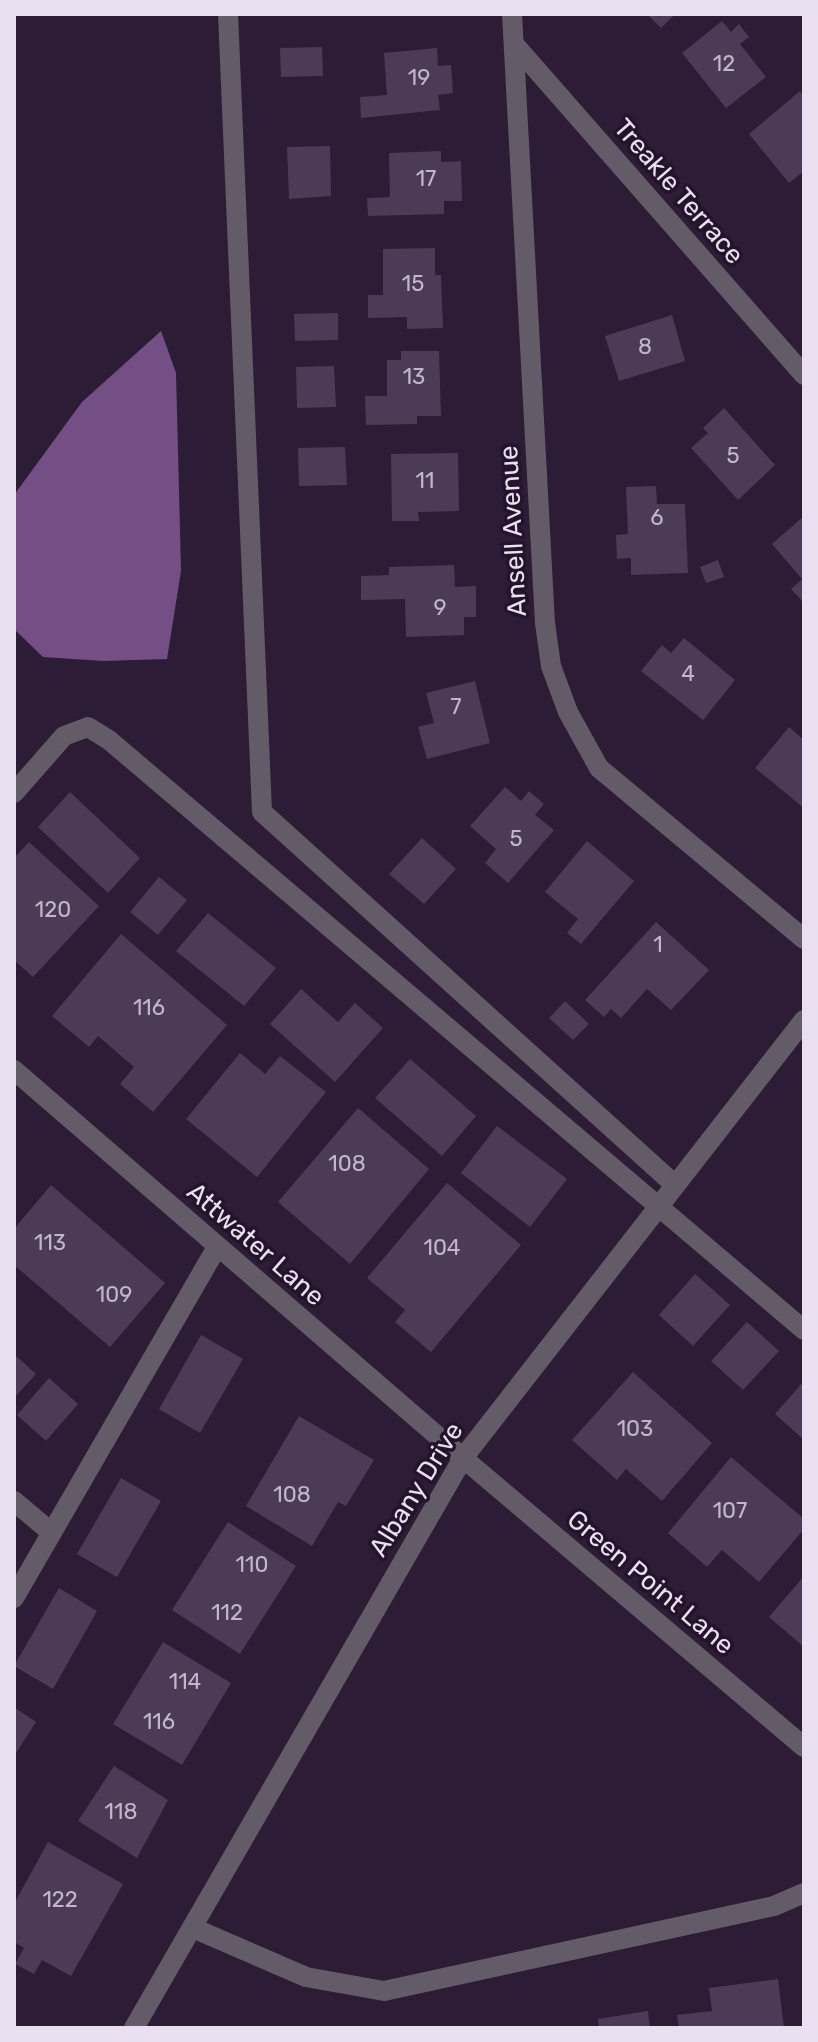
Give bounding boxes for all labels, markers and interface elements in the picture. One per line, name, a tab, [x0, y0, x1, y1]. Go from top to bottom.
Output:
house number: 12	[713, 52, 735, 78]
house number: 19	[408, 66, 430, 92]
street label: Treakle Terrace	[607, 113, 749, 271]
house number: 17	[416, 167, 436, 193]
house number: 15	[402, 272, 424, 298]
house number: 8	[638, 335, 652, 361]
house number: 13	[403, 365, 425, 391]
house number: 5	[726, 444, 740, 470]
street label: Ansell Avenue	[494, 445, 534, 617]
house number: 11	[416, 469, 434, 495]
house number: 6	[650, 506, 664, 532]
house number: 9	[433, 596, 447, 622]
house number: 4	[681, 662, 695, 688]
house number: 7	[450, 695, 462, 721]
house number: 5	[509, 827, 523, 853]
house number: 120	[35, 898, 71, 924]
house number: 1	[653, 933, 663, 959]
house number: 116	[133, 996, 165, 1022]
house number: 108	[328, 1152, 366, 1178]
street label: Attwater Lane	[180, 1177, 330, 1313]
house number: 113	[34, 1231, 66, 1257]
house number: 104	[423, 1236, 461, 1262]
house number: 109	[96, 1283, 132, 1309]
street label: Albany Drive	[363, 1417, 471, 1563]
house number: 103	[617, 1417, 653, 1443]
house number: 108	[273, 1483, 311, 1509]
house number: 107	[713, 1499, 747, 1525]
street label: Green Point Lane	[560, 1504, 740, 1662]
house number: 110	[236, 1553, 268, 1579]
house number: 112	[211, 1601, 243, 1627]
house number: 114	[169, 1670, 201, 1696]
house number: 116	[143, 1710, 175, 1736]
house number: 118	[105, 1800, 137, 1826]
house number: 122	[42, 1888, 78, 1914]

